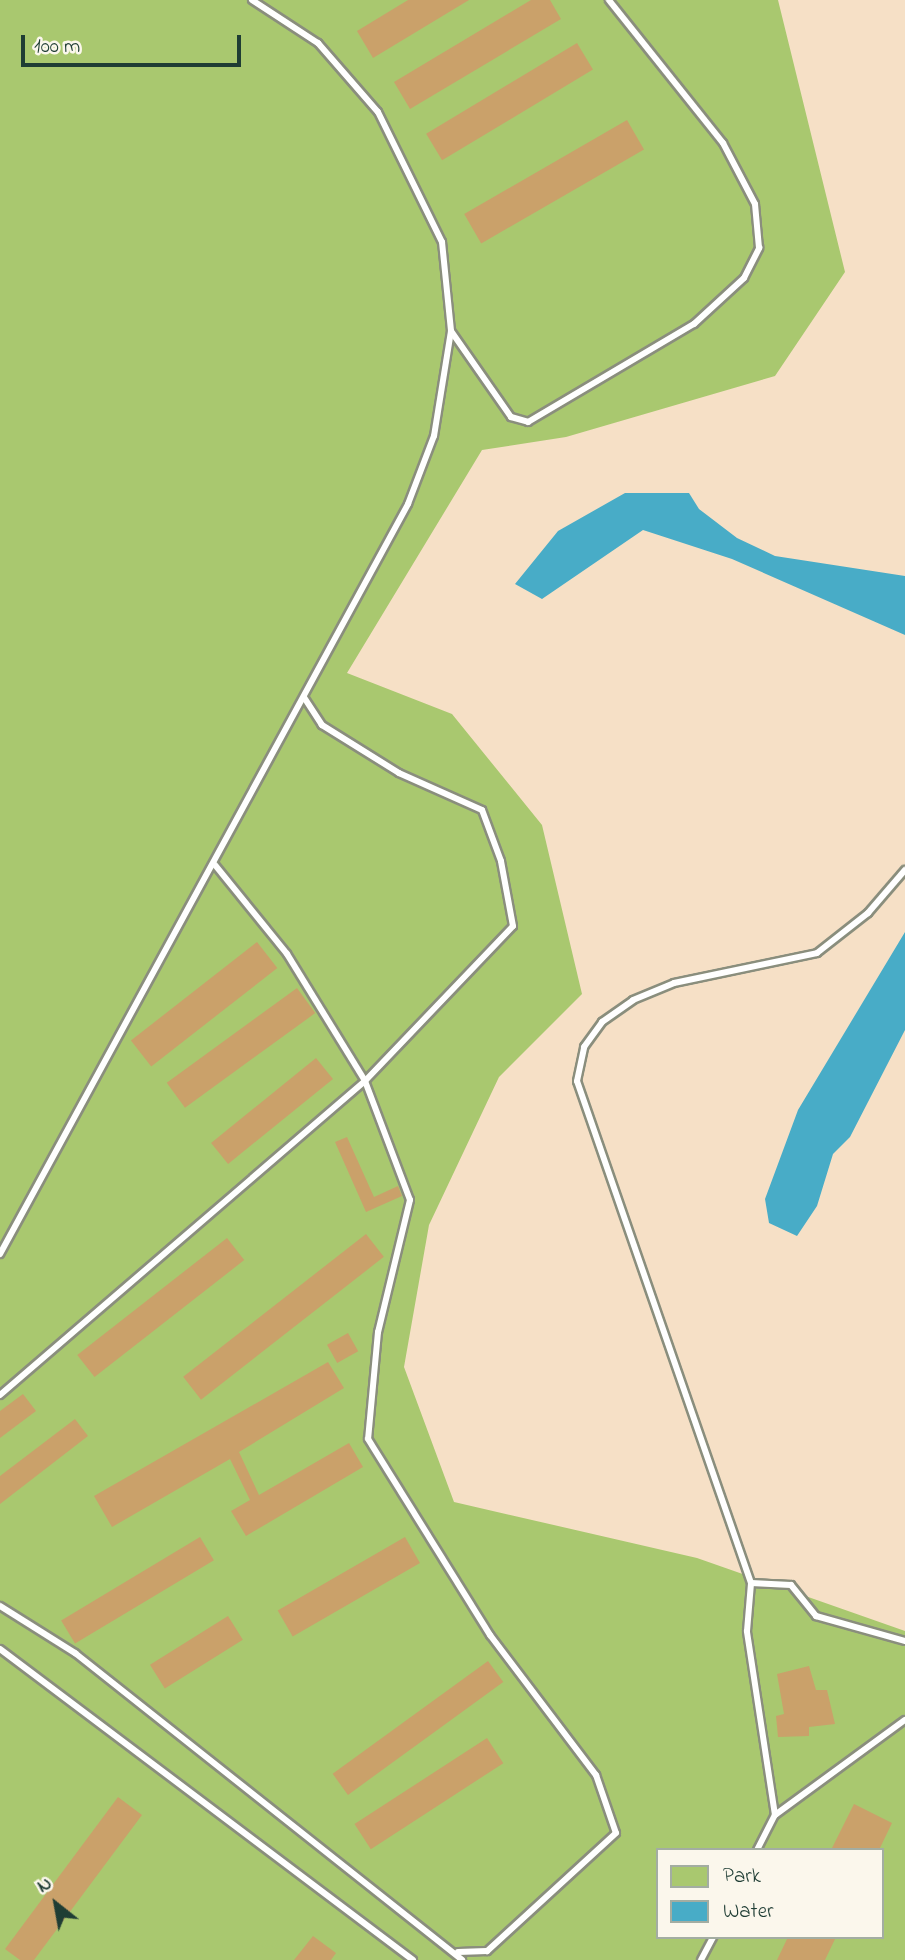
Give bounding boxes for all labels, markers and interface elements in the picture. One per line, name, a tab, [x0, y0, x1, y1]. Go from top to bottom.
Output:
scale bar	[24, 21, 245, 65]
text: 100 m	[34, 32, 80, 62]
legend	[656, 1848, 884, 1939]
text: Park	[723, 1862, 761, 1892]
north arrow	[21, 1869, 91, 1939]
text: N	[32, 1871, 57, 1900]
text: Water	[723, 1897, 774, 1927]

